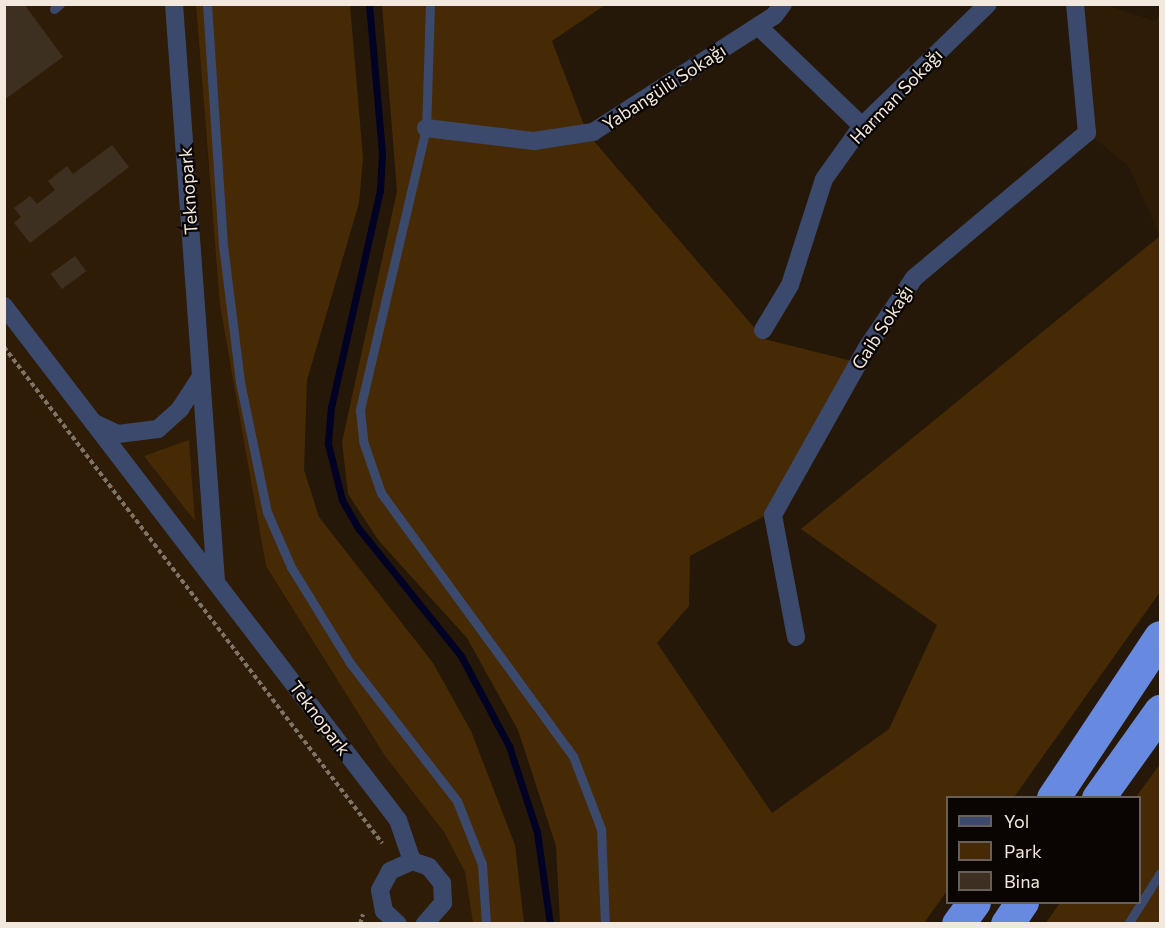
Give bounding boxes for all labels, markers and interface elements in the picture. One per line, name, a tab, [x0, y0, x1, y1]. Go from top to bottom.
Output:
street label: Yabangülü Sokağı	[598, 39, 730, 135]
street label: Harman Sokağı	[845, 44, 947, 148]
street label: Teknopark	[174, 147, 202, 235]
street label: Gaib Sokağı	[847, 281, 917, 373]
street label: Teknopark	[285, 677, 355, 759]
legend	[946, 796, 1141, 904]
text: Yol	[1004, 810, 1029, 832]
text: Park	[1004, 840, 1042, 862]
text: Bina	[1004, 870, 1040, 892]

